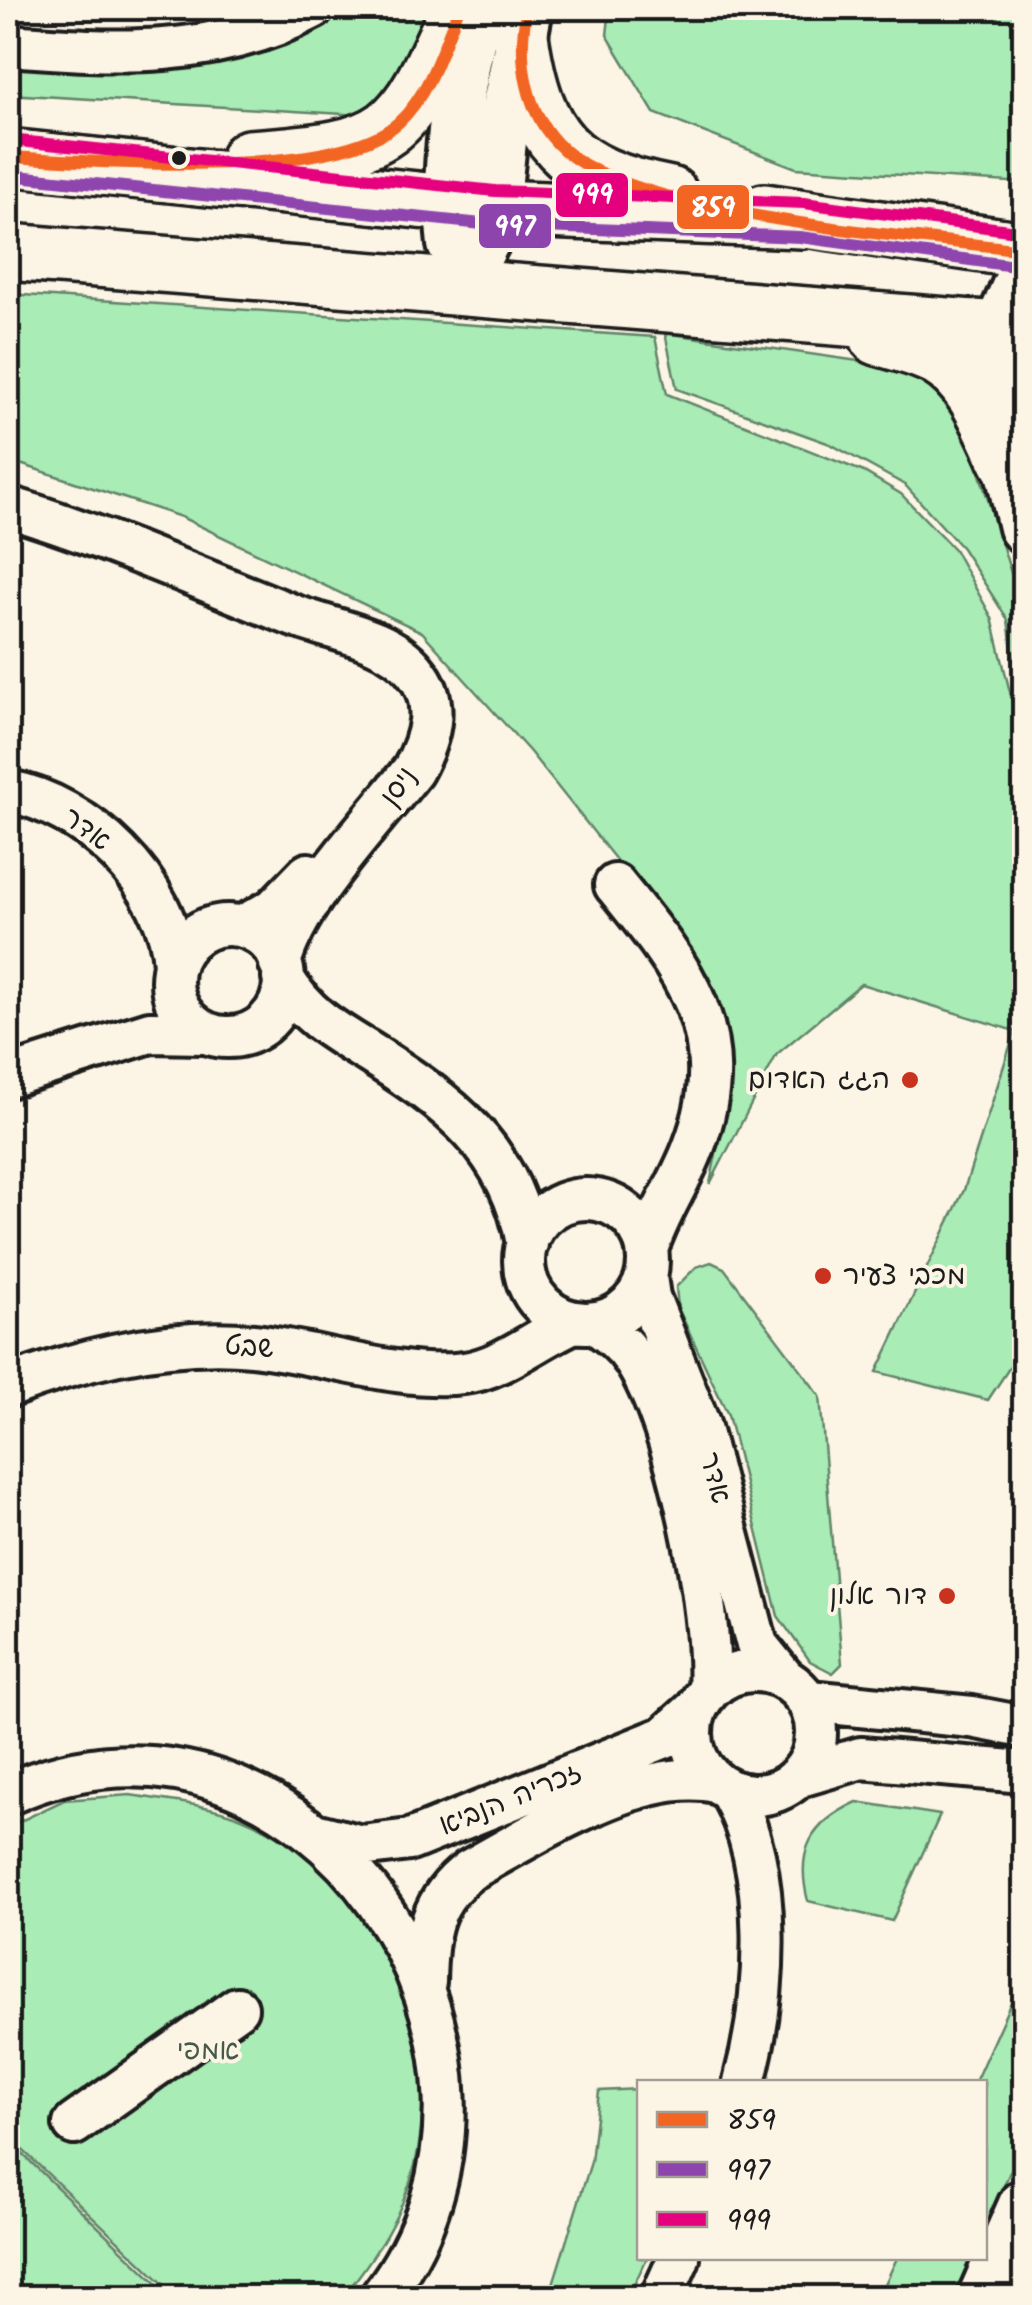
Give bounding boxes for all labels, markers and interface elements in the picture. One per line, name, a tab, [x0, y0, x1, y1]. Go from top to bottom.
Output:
unlabelled marker	[169, 148, 189, 168]
line badge: 999	[554, 171, 630, 219]
text: 999	[571, 174, 613, 219]
line badge: 859	[675, 183, 751, 231]
text: 859	[691, 187, 735, 232]
line badge: 997	[477, 202, 553, 250]
text: 997	[494, 206, 537, 251]
street label: ניסן	[369, 757, 429, 817]
street label: אדר	[52, 796, 120, 864]
place label: הגג האדום	[748, 1058, 890, 1103]
marker: הגג האדום	[899, 1069, 921, 1091]
place label: מכבי צעיר	[843, 1254, 965, 1299]
marker: מכבי צעיר	[812, 1265, 834, 1287]
street label: שבט	[223, 1324, 275, 1372]
street label: אדר	[686, 1447, 742, 1509]
place label: דור אלון	[829, 1574, 927, 1619]
marker: דור אלון	[936, 1585, 958, 1607]
street label: זכריה הנביא	[433, 1751, 589, 1849]
park label: אמפי	[177, 2029, 239, 2074]
legend	[637, 2080, 987, 2260]
text: 859	[727, 2098, 776, 2146]
text: 997	[727, 2148, 771, 2196]
text: 999	[727, 2198, 771, 2246]

